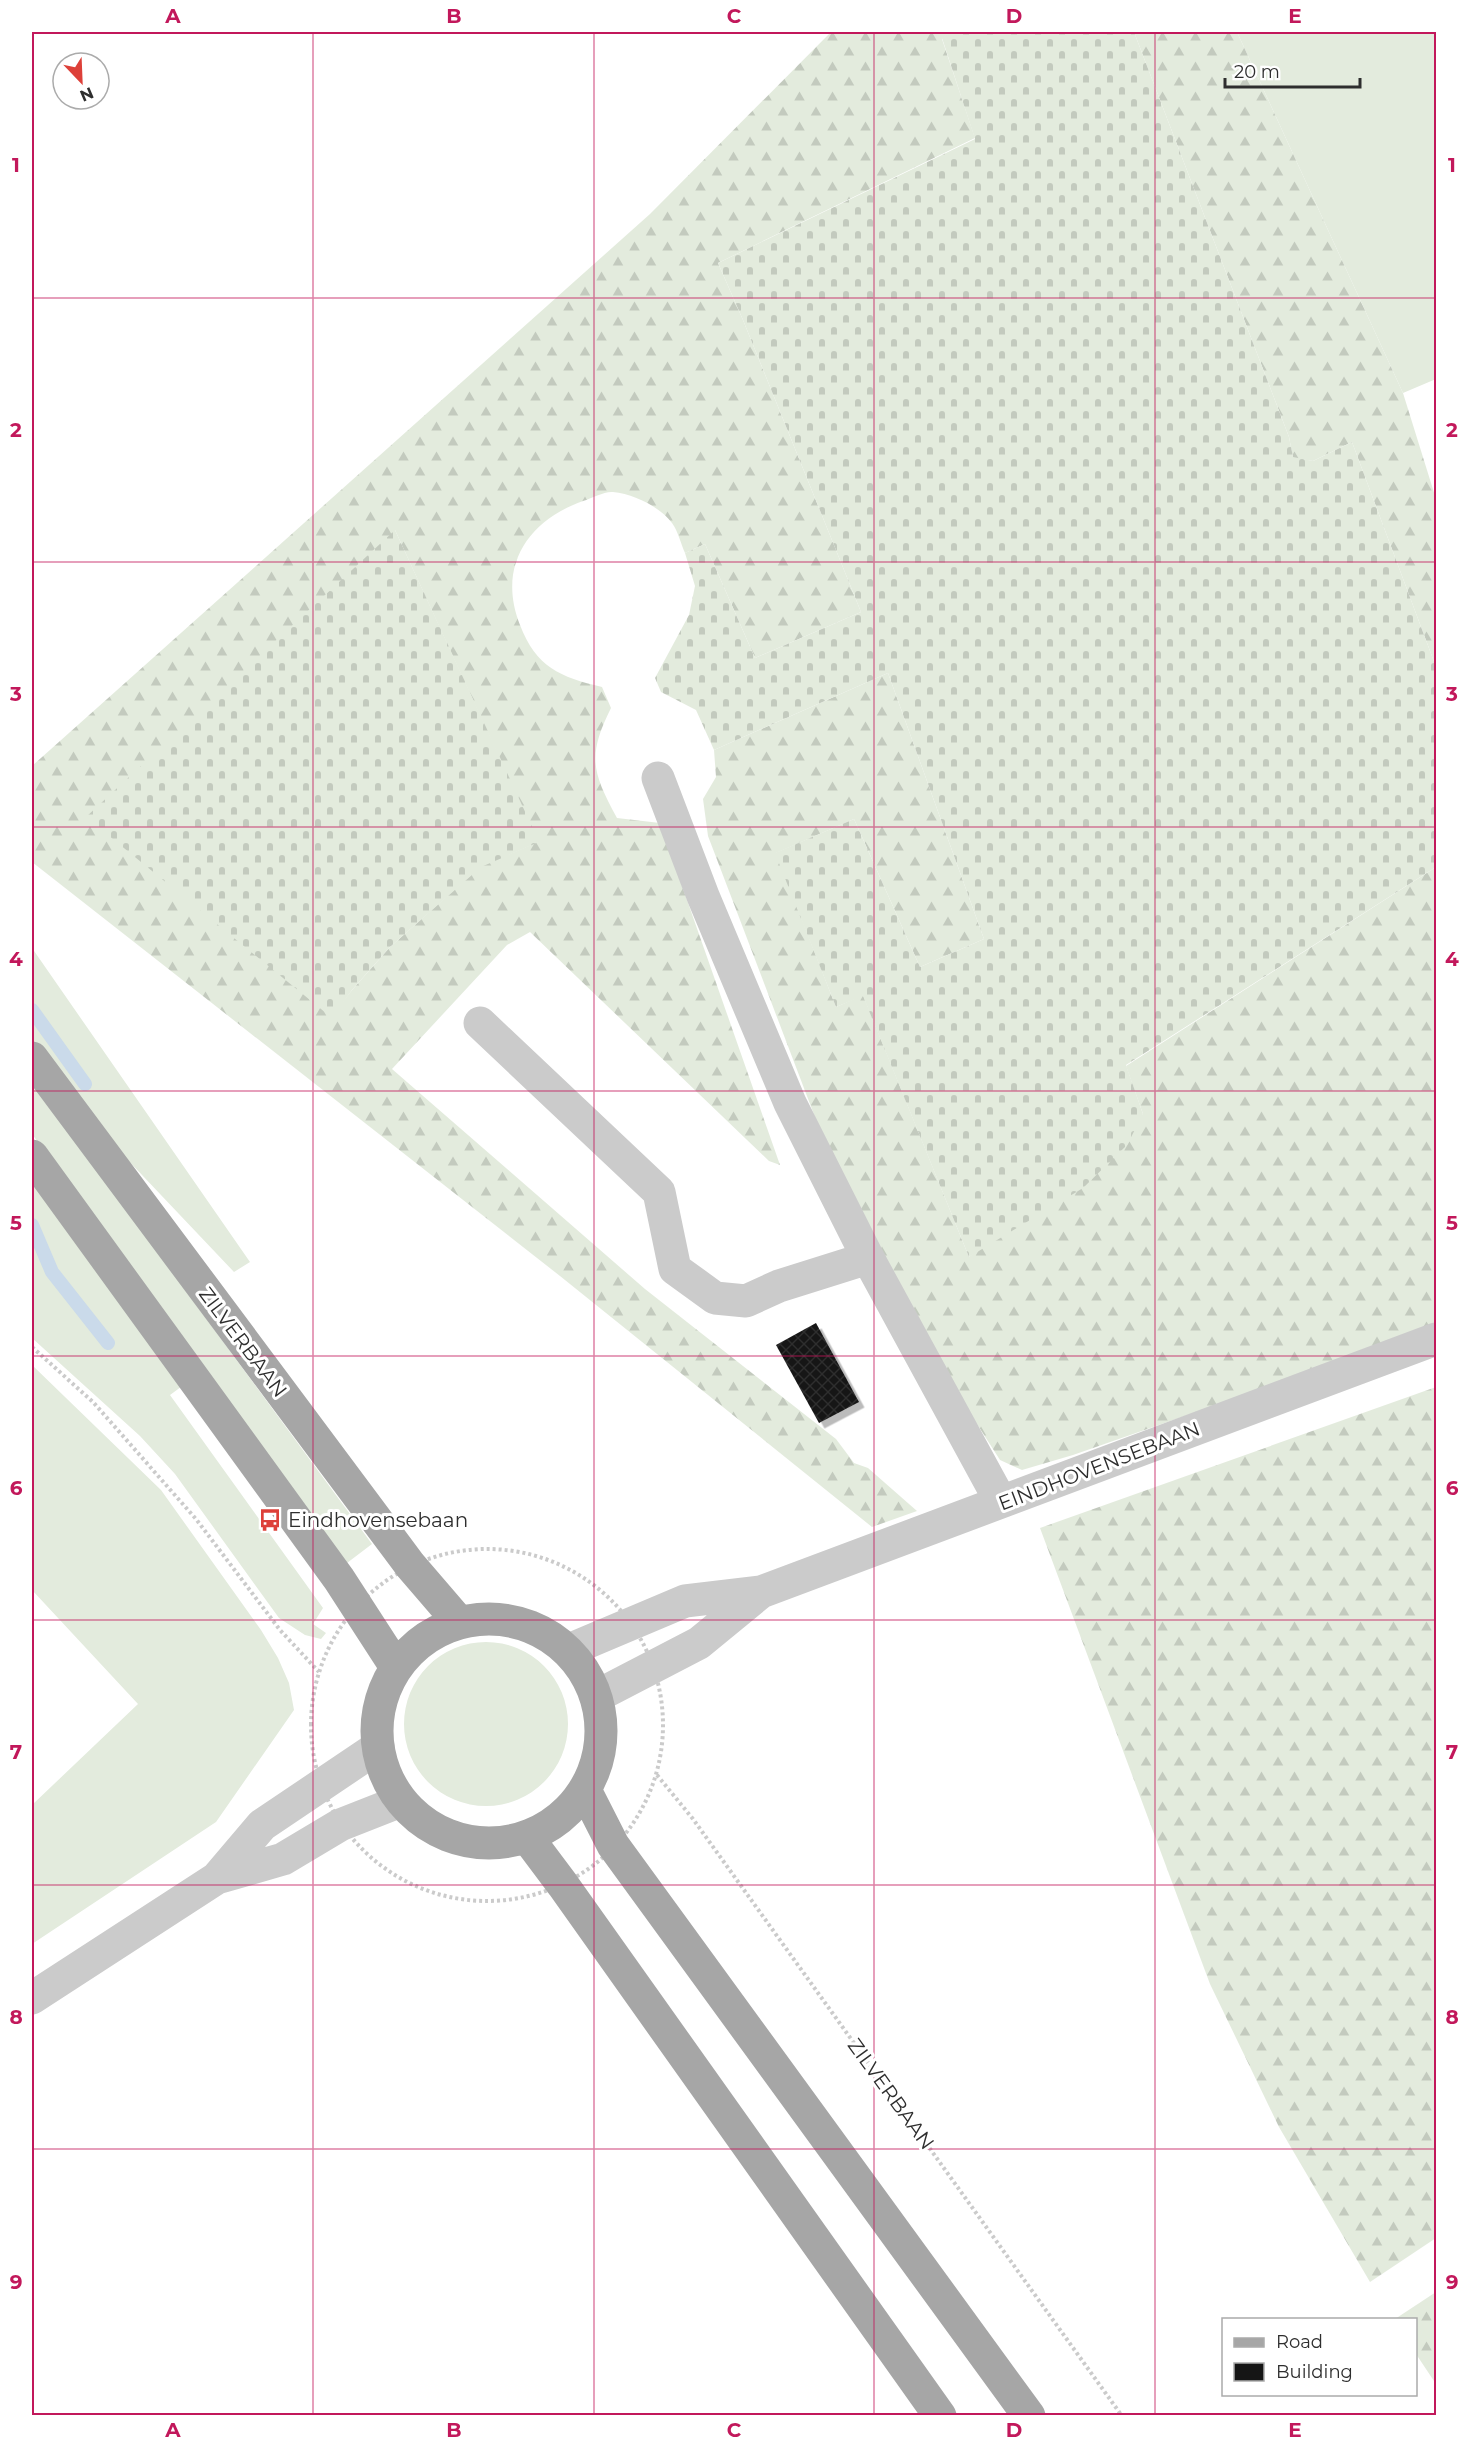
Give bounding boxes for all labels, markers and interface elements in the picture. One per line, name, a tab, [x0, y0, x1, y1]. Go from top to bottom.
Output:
text: A	[164, 4, 181, 28]
text: B	[446, 4, 462, 28]
text: C	[727, 4, 742, 28]
text: D	[1006, 4, 1022, 28]
text: E	[1288, 4, 1302, 28]
north arrow	[51, 51, 111, 111]
scale bar	[1225, 51, 1360, 89]
text: 20 m	[1234, 61, 1280, 83]
text: N	[77, 83, 96, 106]
text: 1	[12, 153, 20, 177]
text: 1	[1448, 153, 1456, 177]
text: 2	[10, 418, 22, 442]
text: 2	[1446, 418, 1458, 442]
text: 3	[9, 682, 22, 706]
text: 3	[1445, 682, 1458, 706]
text: 4	[9, 947, 23, 971]
text: 4	[1445, 947, 1459, 971]
text: 5	[10, 1211, 22, 1235]
text: 5	[1446, 1211, 1458, 1235]
street label: ZILVERBAAN	[194, 1282, 292, 1402]
street label: EINDHOVENSEBAAN	[995, 1416, 1203, 1516]
text: 6	[10, 1476, 23, 1500]
text: 6	[1446, 1476, 1459, 1500]
bus stop icon: Eindhovensebaan	[257, 1507, 283, 1533]
place label: Eindhovensebaan	[288, 1508, 468, 1532]
text: 7	[10, 1740, 22, 1764]
text: 7	[1446, 1740, 1458, 1764]
text: 8	[9, 2005, 23, 2029]
text: 8	[1445, 2005, 1459, 2029]
street label: ZILVERBAAN	[843, 2034, 939, 2154]
text: 9	[10, 2270, 22, 2294]
text: 9	[1446, 2270, 1458, 2294]
legend	[1222, 2318, 1417, 2396]
text: Road	[1276, 2331, 1323, 2353]
text: Building	[1276, 2361, 1353, 2383]
text: A	[164, 2418, 181, 2442]
text: B	[446, 2418, 462, 2442]
text: C	[727, 2418, 742, 2442]
text: D	[1006, 2418, 1022, 2442]
text: E	[1288, 2418, 1302, 2442]

